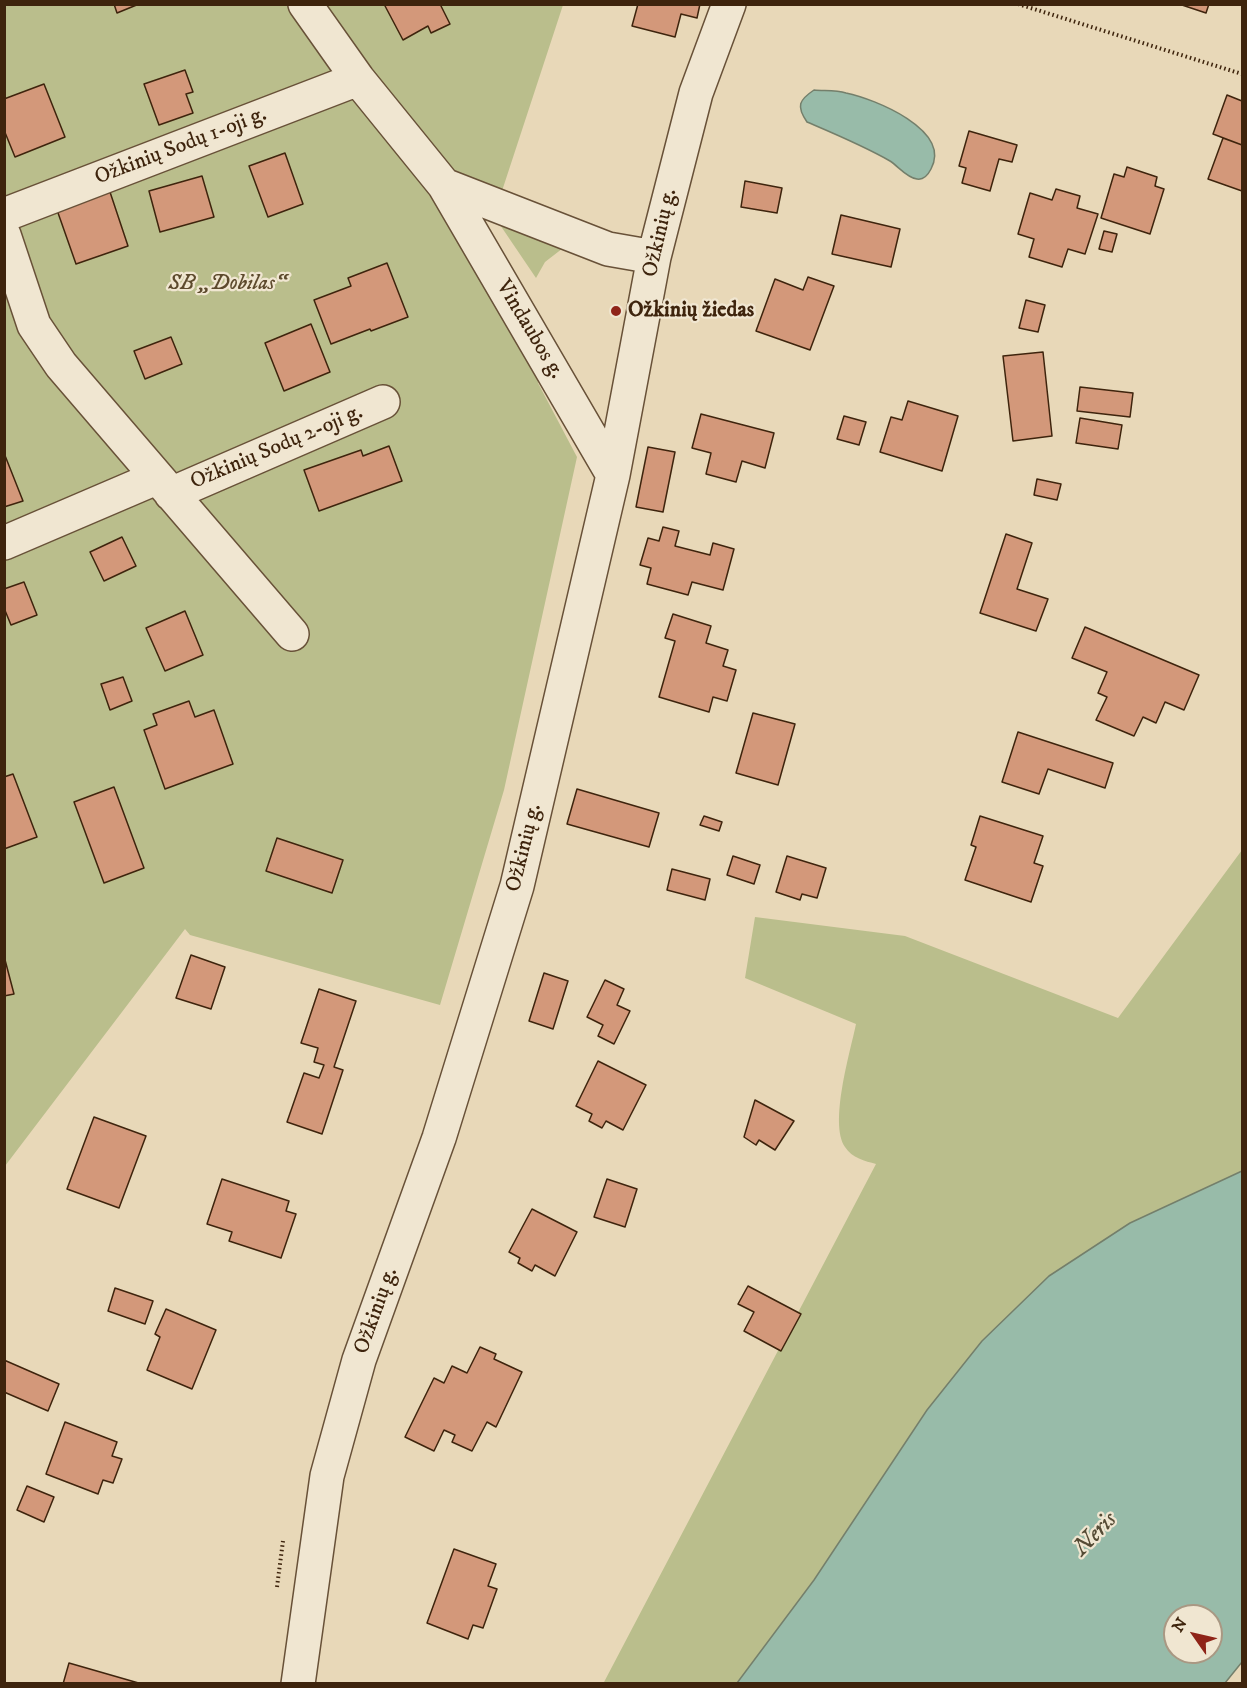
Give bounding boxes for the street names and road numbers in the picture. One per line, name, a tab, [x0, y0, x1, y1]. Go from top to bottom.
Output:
street label: Ožkinių Sodų 1-oji g.	[91, 102, 271, 192]
street label: Ožkinių g.	[638, 186, 684, 280]
street label: Vindaubos g.	[489, 276, 569, 384]
street label: Ožkinių Sodų 2-oji g.	[187, 400, 367, 496]
street label: Ožkinių g.	[501, 801, 549, 895]
street label: Ožkinių g.	[349, 1264, 405, 1358]

